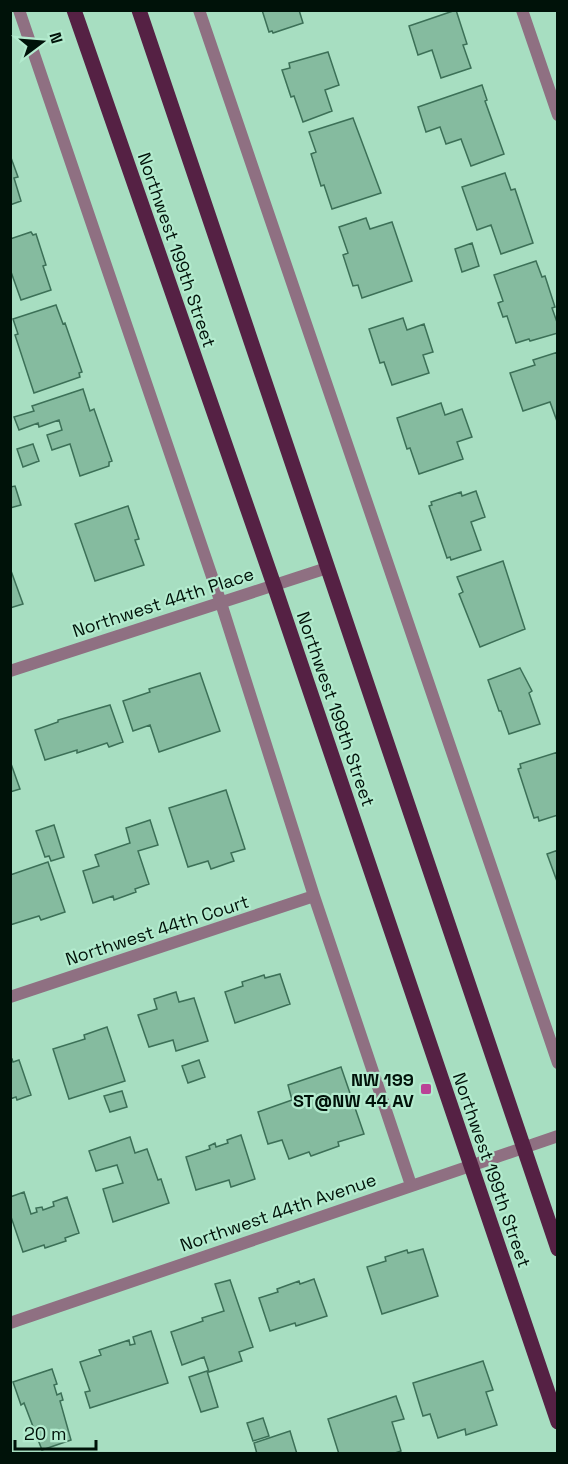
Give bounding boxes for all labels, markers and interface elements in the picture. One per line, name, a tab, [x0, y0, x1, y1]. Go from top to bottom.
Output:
north arrow	[12, 12, 72, 72]
text: N	[44, 30, 68, 46]
street label: Northwest 199th Street	[133, 149, 221, 351]
street label: Northwest 44th Place	[69, 562, 257, 642]
street label: Northwest 199th Street	[292, 608, 380, 810]
street label: Northwest 44th Court	[62, 889, 252, 971]
place label: NW 199 ST@NW 44 AV	[293, 1068, 414, 1112]
street label: Northwest 199th Street	[448, 1069, 536, 1271]
marker: NW 199 ST@NW 44 AV	[419, 1082, 433, 1096]
street label: Northwest 44th Avenue	[177, 1168, 379, 1256]
scale bar	[15, 1413, 96, 1451]
text: 20 m	[24, 1422, 67, 1445]

